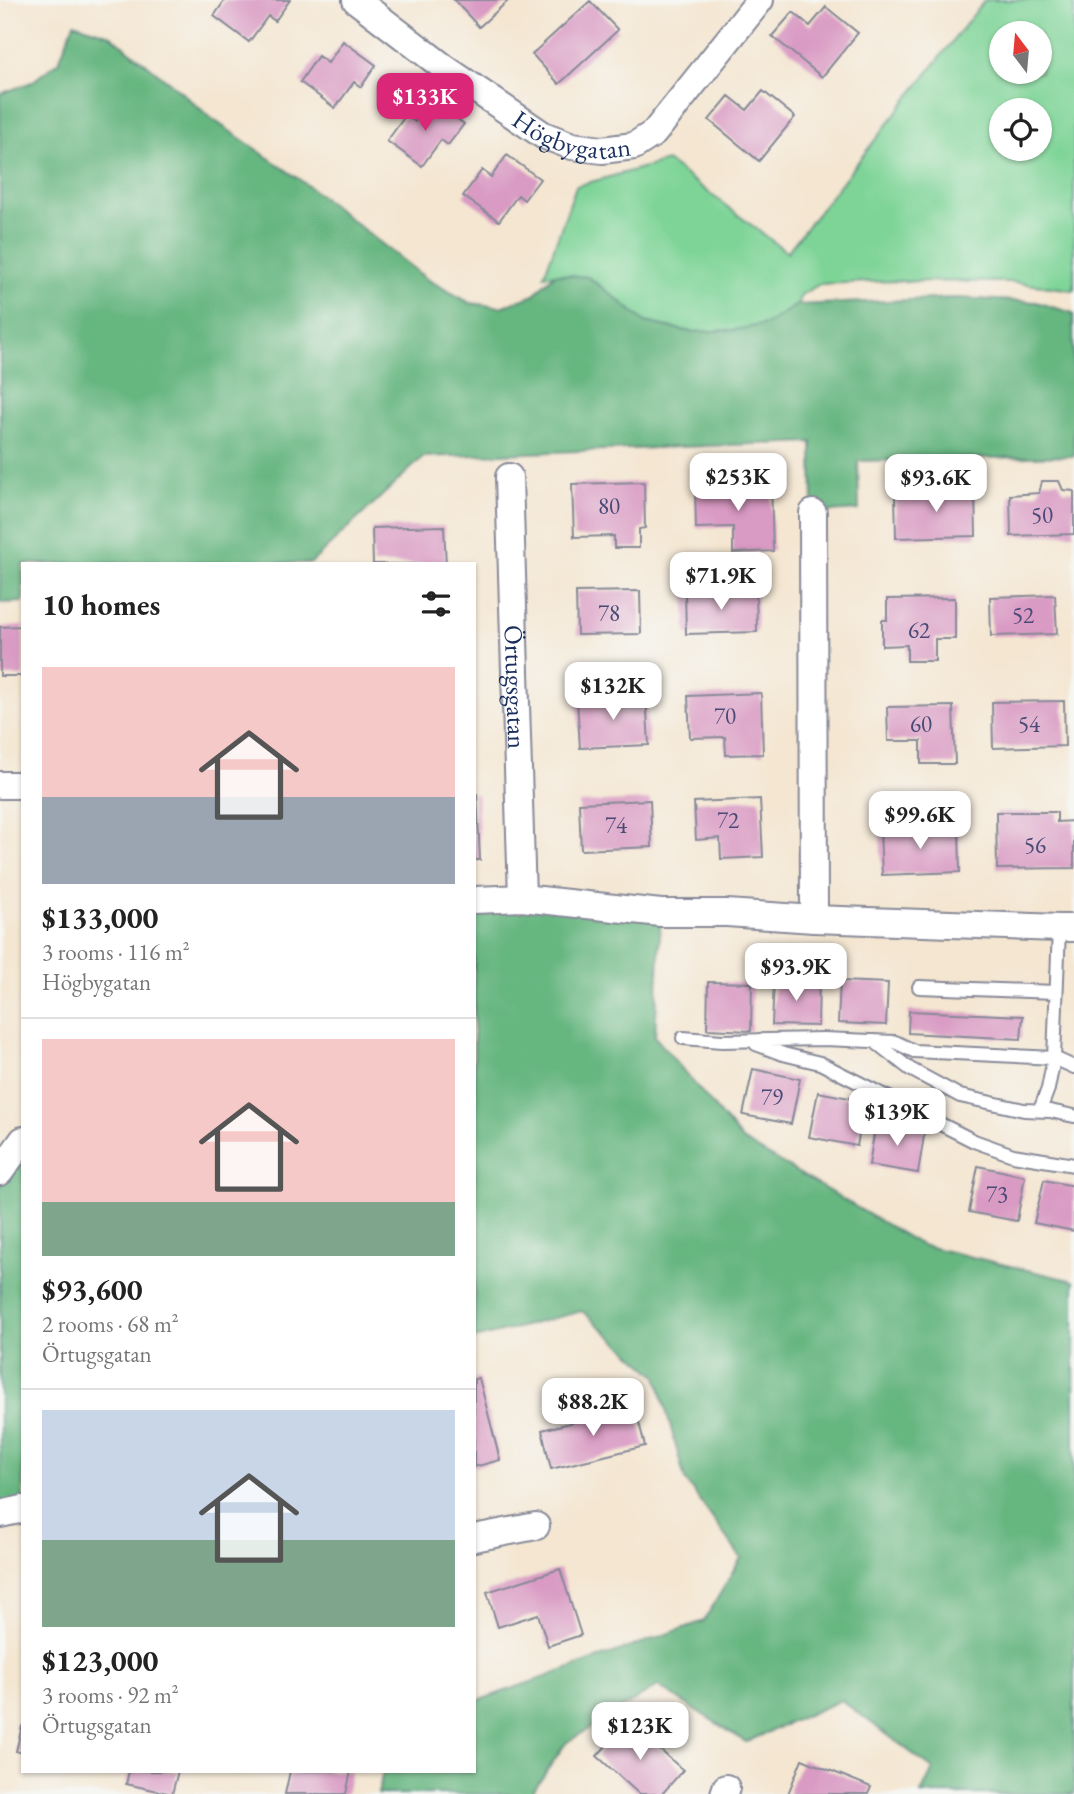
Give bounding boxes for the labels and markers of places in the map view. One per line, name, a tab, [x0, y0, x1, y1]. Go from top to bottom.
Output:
pin: $133K	[376, 74, 474, 133]
pin: $253K	[689, 454, 787, 513]
pin: $93.6K	[879, 454, 993, 514]
pin: $71.9K	[664, 552, 778, 612]
pin: $132K	[564, 662, 662, 722]
pin: $99.6K	[863, 792, 977, 851]
pin: $93.9K	[739, 944, 853, 1003]
pin: $139K	[848, 1088, 946, 1148]
pin: $88.2K	[536, 1378, 650, 1438]
pin: $123K	[591, 1702, 689, 1762]

